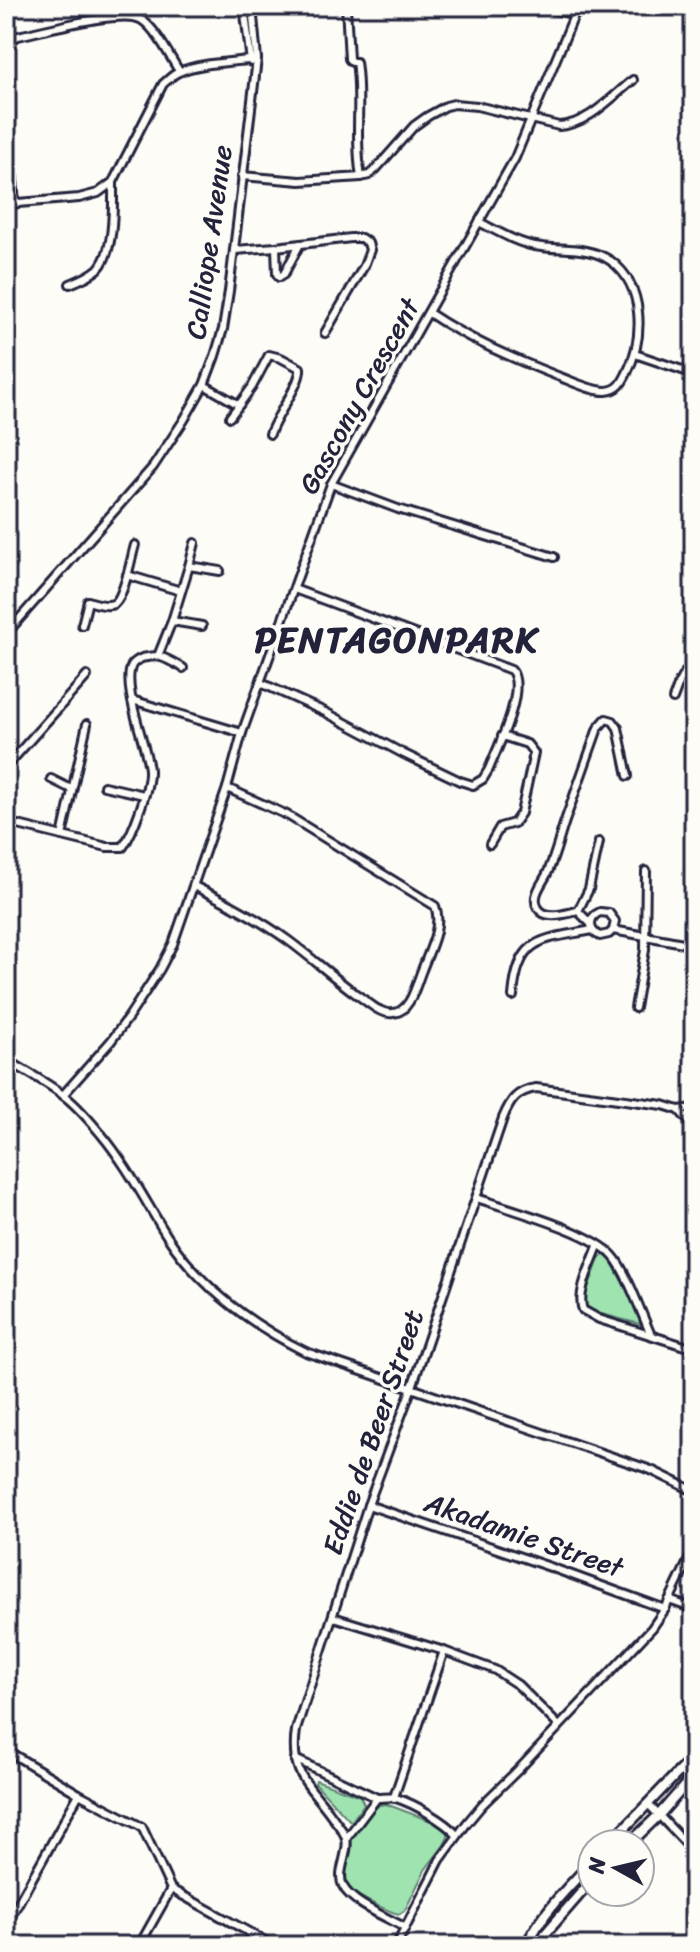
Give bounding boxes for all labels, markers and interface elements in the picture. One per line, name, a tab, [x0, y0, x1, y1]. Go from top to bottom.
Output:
street label: Calliope Avenue	[171, 142, 247, 342]
street label: Gascony Crescent	[285, 287, 434, 503]
district label: PENTAGONPARK	[255, 608, 540, 672]
street label: Eddie de Beer Street	[308, 1303, 438, 1561]
street label: Akadamie Street	[417, 1478, 632, 1592]
north arrow	[576, 1828, 656, 1908]
text: N	[576, 1854, 617, 1877]

